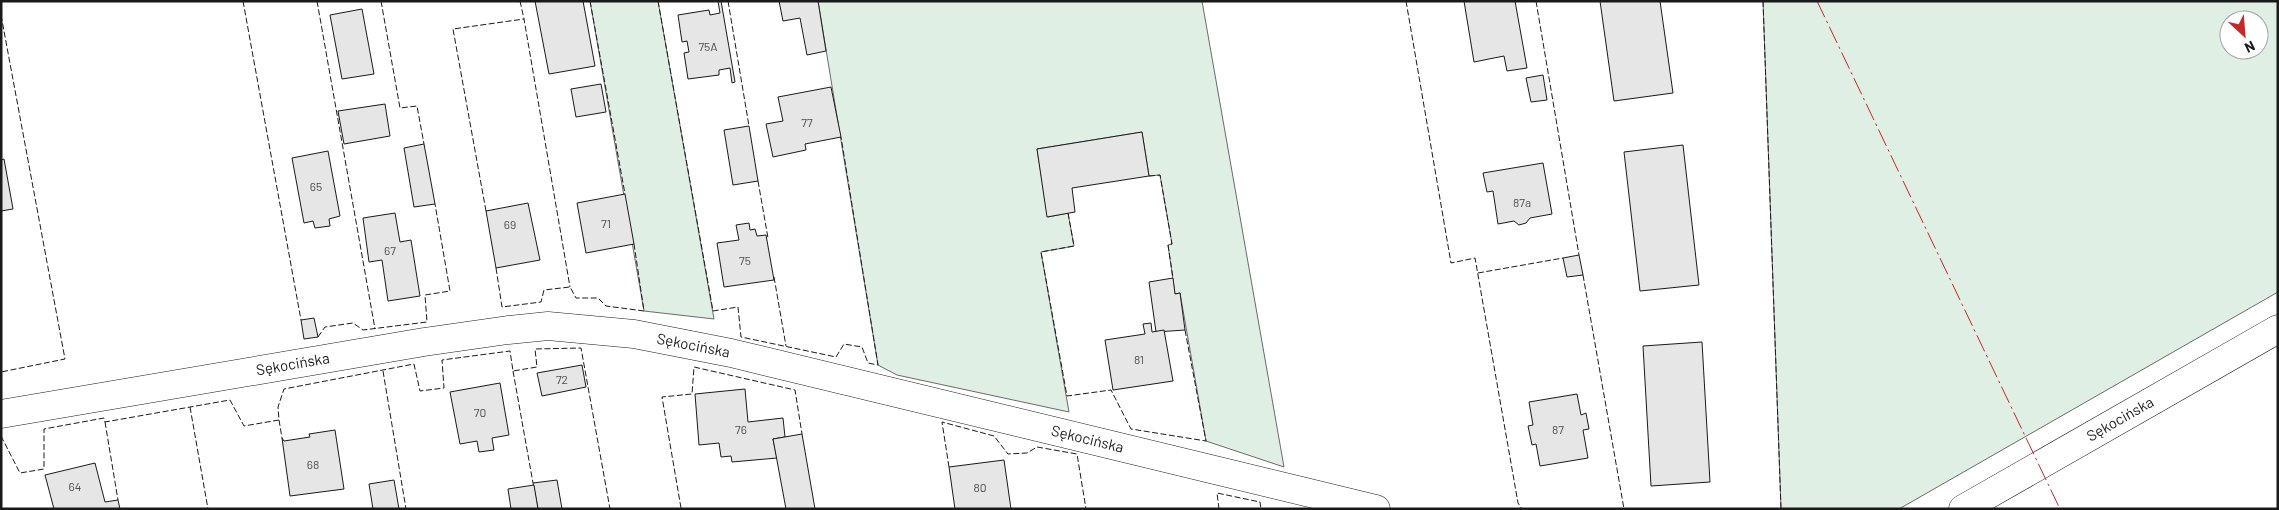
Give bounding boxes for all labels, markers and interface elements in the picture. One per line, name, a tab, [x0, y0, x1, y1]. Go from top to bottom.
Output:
north arrow	[2219, 10, 2269, 60]
text: N	[2242, 37, 2258, 57]
house number: 75A	[698, 39, 718, 53]
house number: 77	[801, 115, 813, 129]
house number: 65	[310, 179, 322, 193]
house number: 87a	[1513, 195, 1531, 209]
house number: 71	[601, 216, 611, 230]
house number: 69	[504, 217, 516, 231]
house number: 67	[384, 243, 396, 257]
house number: 75	[739, 253, 751, 267]
street label: Sękocińska	[655, 329, 732, 361]
street label: Sękocińska	[255, 348, 331, 378]
house number: 81	[1134, 352, 1144, 366]
house number: 72	[556, 372, 568, 386]
street label: Sękocińska	[2083, 392, 2156, 445]
house number: 70	[474, 405, 486, 419]
street label: Sękocińska	[1049, 421, 1126, 456]
house number: 76	[735, 422, 747, 436]
house number: 87	[1552, 422, 1564, 436]
house number: 68	[307, 457, 319, 471]
house number: 64	[69, 479, 81, 493]
house number: 80	[973, 480, 987, 494]

